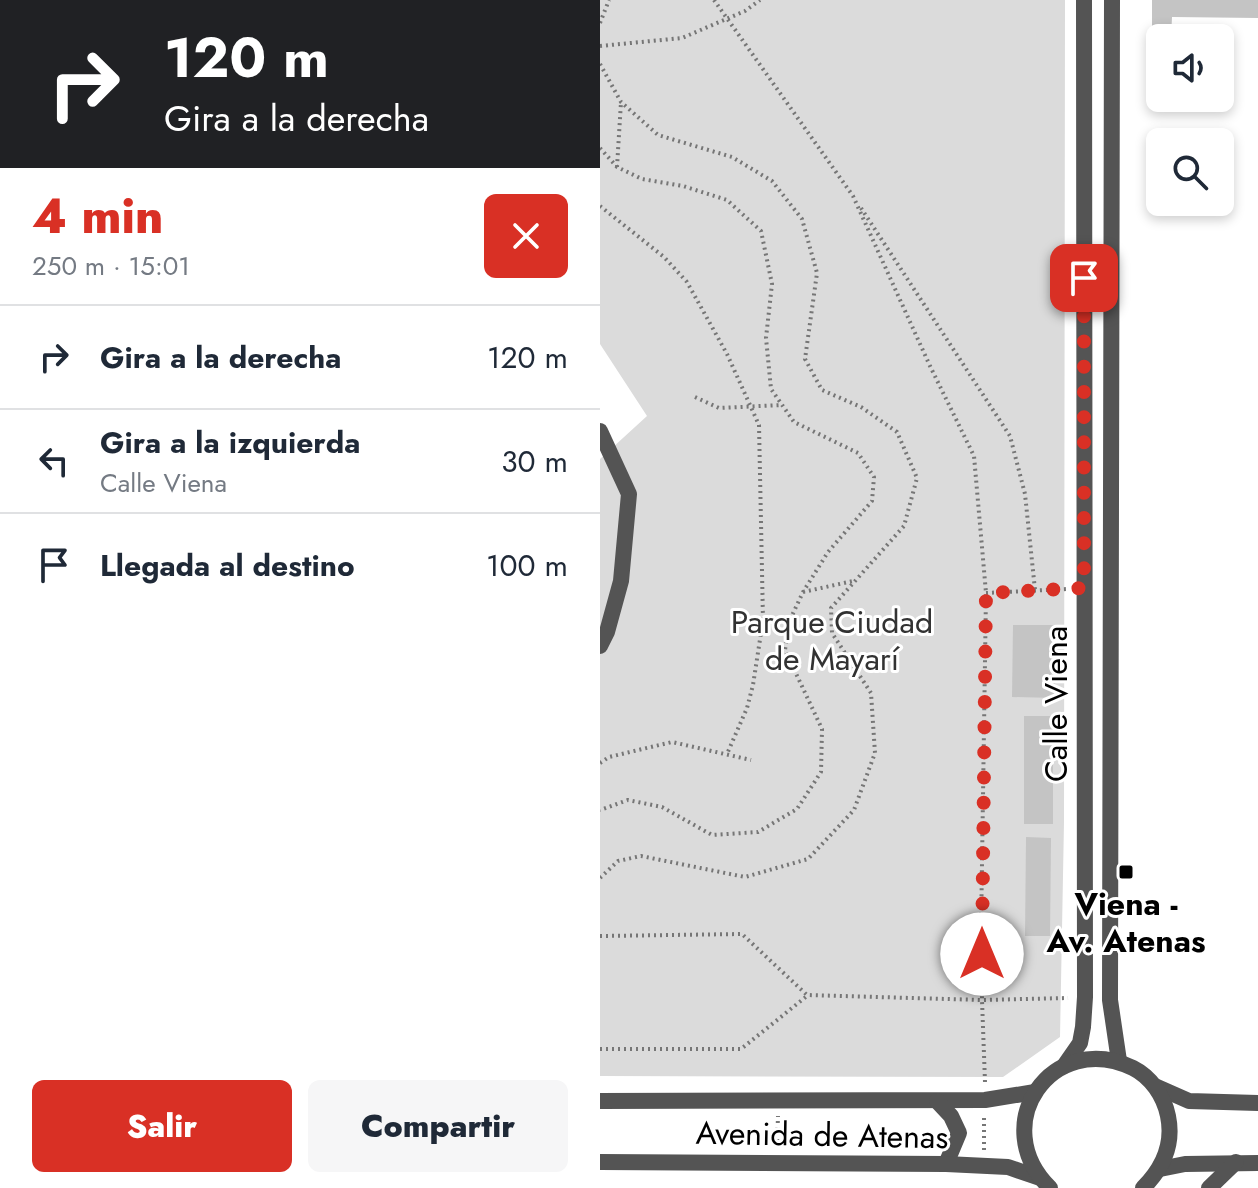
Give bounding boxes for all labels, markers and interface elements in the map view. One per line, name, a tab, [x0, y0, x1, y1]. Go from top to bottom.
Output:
text: 120 m	[164, 17, 329, 98]
map controls	[1146, 24, 1234, 216]
button: sound	[1146, 24, 1234, 112]
icon: right	[32, 32, 136, 136]
text: Gira a la derecha	[164, 92, 429, 144]
button: search	[1146, 128, 1234, 216]
text: 4 min	[32, 182, 163, 251]
button: close	[484, 194, 568, 278]
pin	[1050, 244, 1118, 312]
text: 250 m · 15:01	[32, 247, 190, 285]
icon: arrive	[1062, 256, 1106, 300]
icon: right	[32, 335, 76, 379]
text: Gira a la derecha	[100, 336, 341, 379]
text: 120 m	[487, 336, 568, 379]
text: Gira a la izquierda	[100, 421, 360, 464]
icon: left	[32, 439, 76, 483]
text: 30 m	[501, 440, 568, 483]
text: Calle Viena	[100, 464, 227, 502]
icon: arrive	[32, 543, 76, 587]
text: Llegada al destino	[100, 544, 355, 587]
text: 100 m	[486, 544, 568, 587]
park label: Parque Ciudad de Mayarí	[731, 599, 933, 682]
street label: Calle Viena	[1033, 626, 1079, 782]
marker: Viena - Av. Atenas	[1117, 863, 1135, 881]
place label: Viena - Av. Atenas	[1045, 881, 1206, 964]
position arrow	[940, 912, 1024, 996]
button: Salir	[32, 1080, 292, 1172]
button: Compartir	[308, 1080, 568, 1172]
street label: Avenida de Atenas	[695, 1110, 949, 1160]

